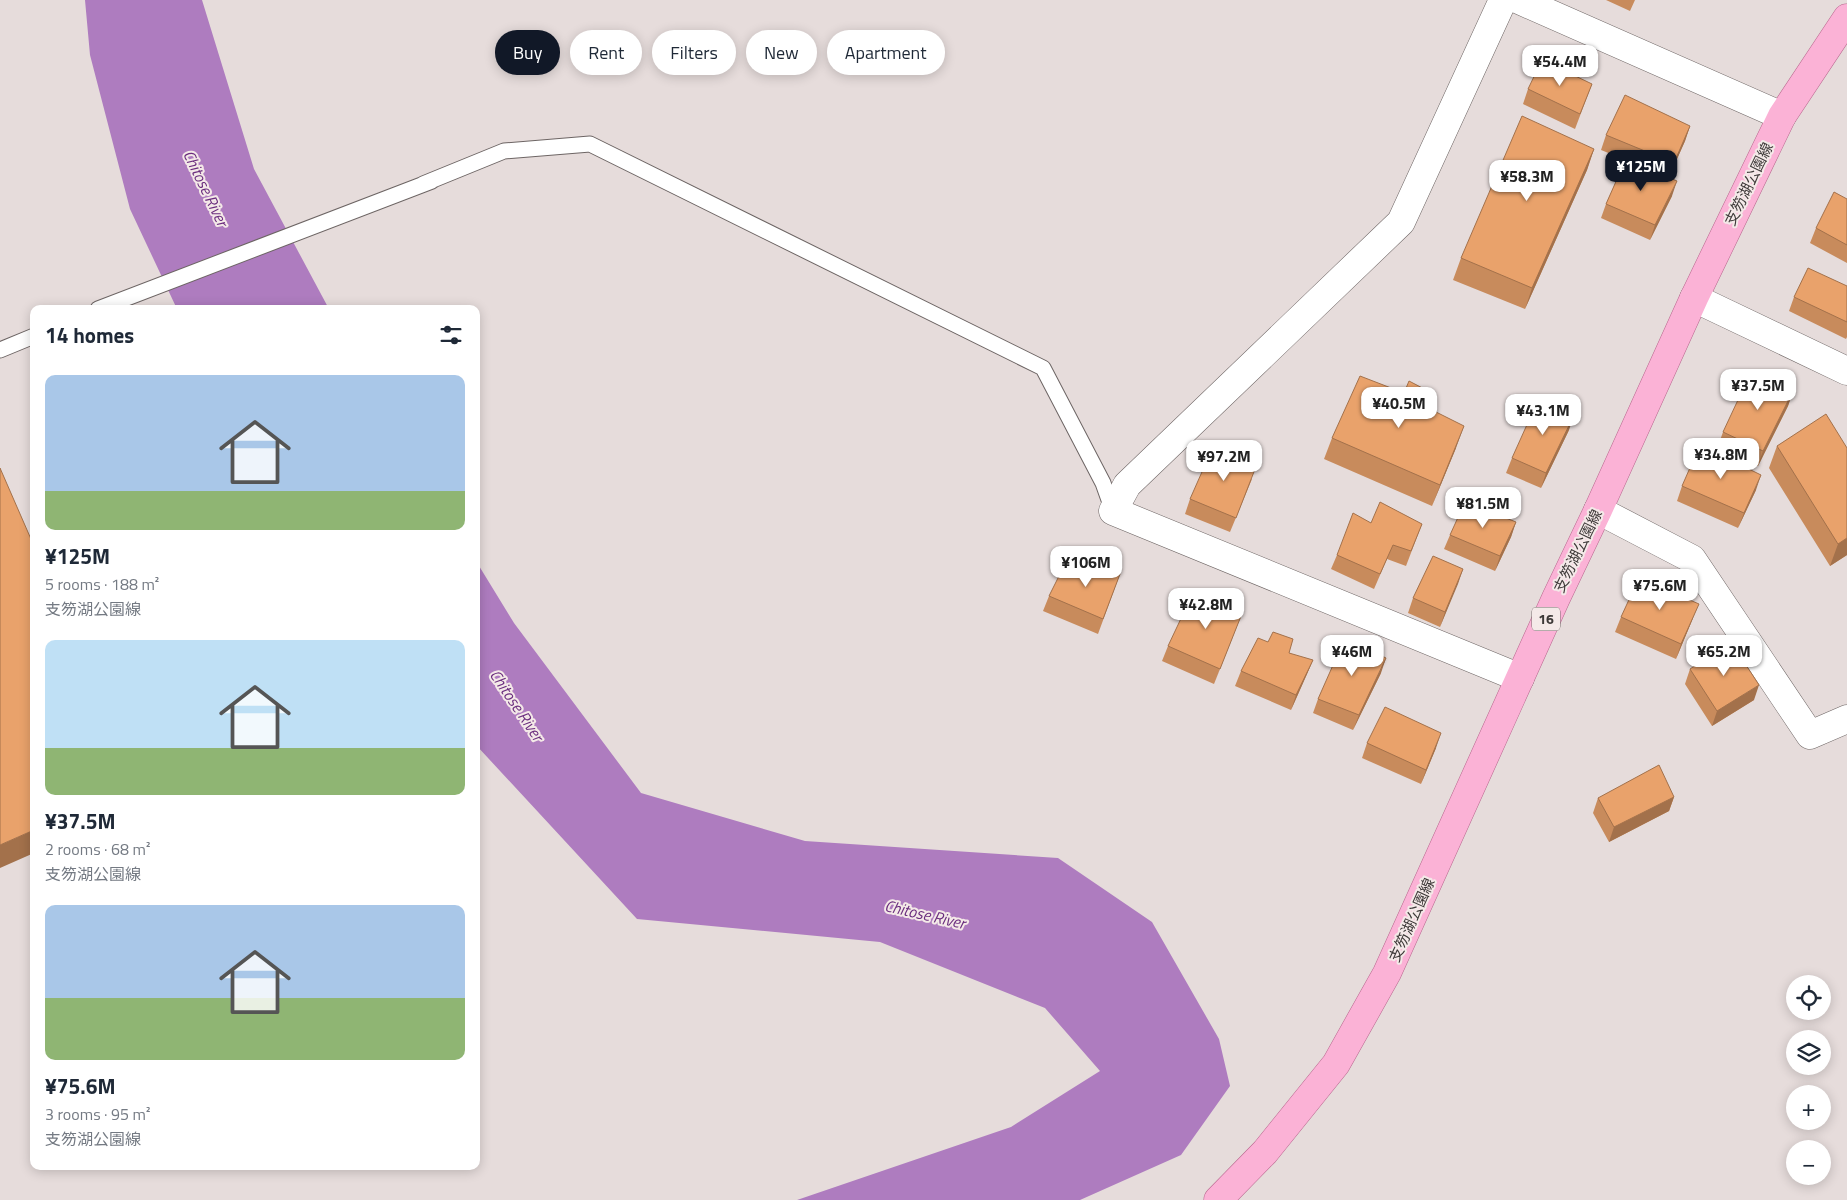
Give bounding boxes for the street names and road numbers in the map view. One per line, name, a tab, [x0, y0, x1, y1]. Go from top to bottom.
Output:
street label: 支笏湖公園線	[1718, 138, 1779, 229]
street label: 支笏湖公園線	[1547, 505, 1608, 596]
road number: 16	[1532, 608, 1560, 630]
street label: 支笏湖公園線	[1383, 874, 1440, 966]

